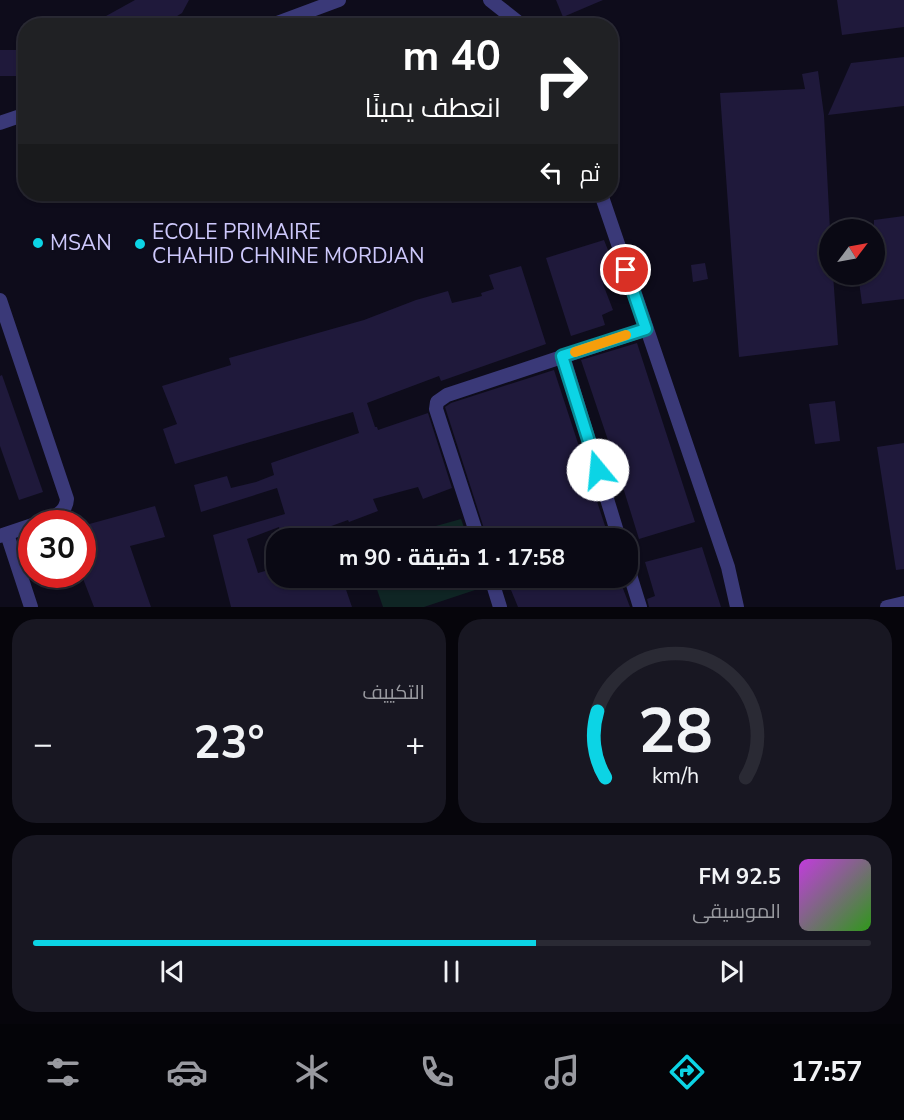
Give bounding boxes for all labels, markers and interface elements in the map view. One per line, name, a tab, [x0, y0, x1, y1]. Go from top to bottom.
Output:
text: 40 m	[402, 28, 501, 85]
icon: right	[522, 42, 600, 120]
text: انعطف يمينًا	[364, 90, 501, 127]
icon: left	[535, 156, 568, 189]
text: ثم	[580, 159, 600, 189]
place label: ECOLE PRIMAIRE CHAHID CHNINE MORDJAN	[152, 218, 425, 270]
north arrow	[819, 219, 885, 285]
map controls	[819, 219, 885, 285]
place label: MSAN	[50, 229, 112, 257]
marker: MSAN	[31, 236, 45, 250]
marker: ECOLE PRIMAIRE CHAHID CHNINE MORDJAN	[133, 237, 147, 251]
pin	[600, 244, 651, 295]
icon: arrive	[609, 253, 642, 286]
position arrow	[566, 438, 630, 502]
speed limit sign: 30	[18, 510, 96, 588]
text: 17:58 · 1 دقيقة · 90 m	[339, 543, 565, 573]
text: التكييف	[362, 679, 425, 706]
text: 28	[638, 689, 712, 774]
text: 23°	[193, 713, 265, 774]
text: −	[33, 722, 53, 767]
text: +	[405, 722, 425, 767]
text: km/h	[651, 761, 699, 791]
text: 92.5 FM	[699, 862, 781, 892]
text: الموسيقى	[692, 898, 781, 925]
icon: previous	[156, 955, 189, 988]
icon: pause	[435, 955, 468, 988]
icon: next	[715, 955, 748, 988]
icon: filters	[42, 1051, 84, 1093]
icon: car	[166, 1051, 208, 1093]
icon: climate	[291, 1051, 333, 1093]
icon: phone	[416, 1051, 458, 1093]
icon: music	[541, 1051, 583, 1093]
icon: directions	[666, 1051, 708, 1093]
text: 17:57	[791, 1054, 863, 1091]

